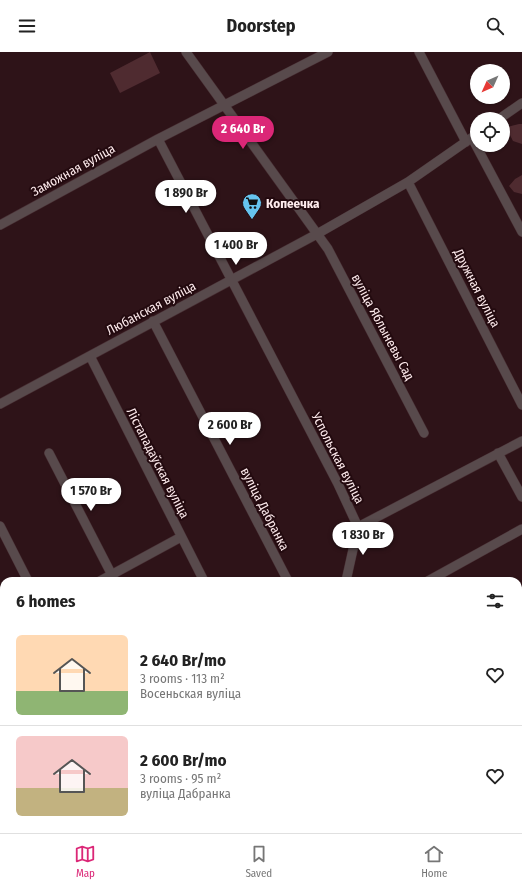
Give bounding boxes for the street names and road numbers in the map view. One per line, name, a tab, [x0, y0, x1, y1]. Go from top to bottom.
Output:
street label: Заможная вуліца	[28, 141, 118, 199]
street label: Дружная вуліца	[450, 245, 503, 330]
street label: вуліца Яблыневы Сад	[349, 271, 418, 383]
street label: Любанская вуліца	[104, 278, 198, 338]
street label: Лістападаўская вуліца	[124, 405, 192, 521]
street label: Успольская вуліца	[308, 409, 367, 506]
street label: вуліца Дабранка	[238, 465, 292, 553]

